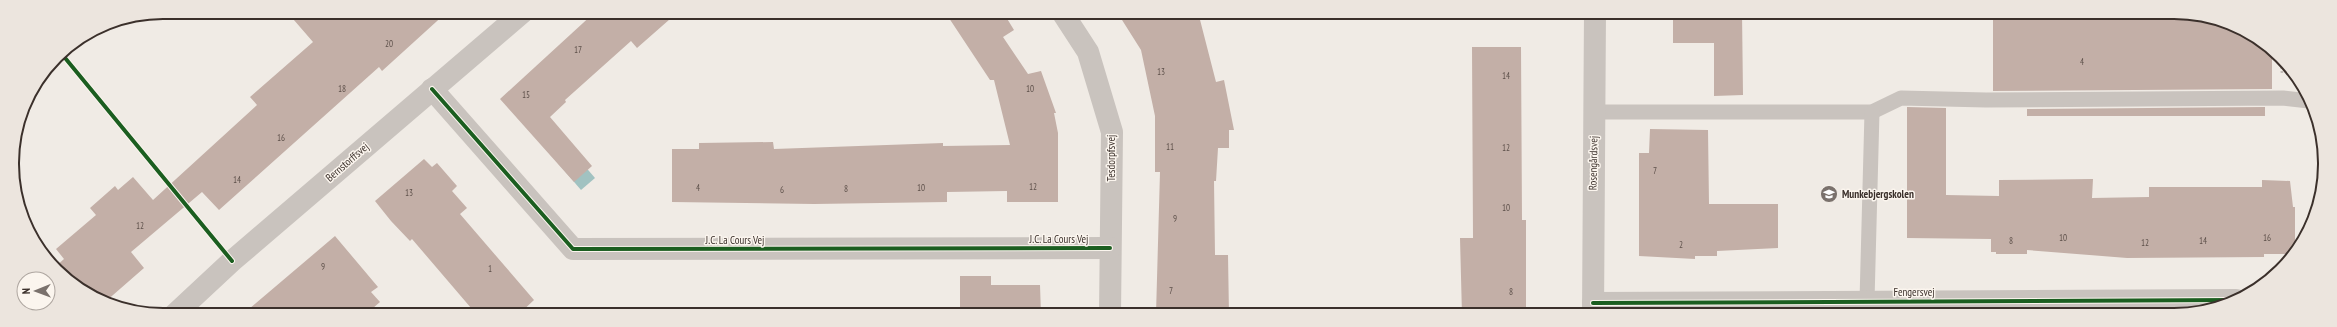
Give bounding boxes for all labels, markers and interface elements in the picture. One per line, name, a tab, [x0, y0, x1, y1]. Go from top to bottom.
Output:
house number: 20	[385, 38, 393, 49]
house number: 17	[574, 44, 582, 55]
house number: 4	[2080, 56, 2084, 67]
house number: 13	[1157, 66, 1165, 77]
house number: 14	[1502, 70, 1510, 81]
house number: 18	[338, 83, 346, 94]
house number: 10	[1026, 83, 1034, 94]
house number: 15	[522, 89, 530, 100]
house number: 16	[277, 132, 285, 143]
street label: Tesdorpfsvej	[1104, 135, 1118, 181]
street label: Rosengårdsvej	[1586, 136, 1600, 190]
street label: Bernstorffsvej	[323, 139, 371, 185]
house number: 11	[1166, 141, 1174, 152]
house number: 12	[1502, 142, 1510, 153]
house number: 7	[1653, 165, 1657, 176]
house number: 14	[233, 174, 241, 185]
house number: 12	[1029, 181, 1037, 192]
house number: 4	[696, 182, 700, 193]
house number: 10	[917, 182, 925, 193]
house number: 8	[844, 183, 848, 194]
house number: 6	[780, 184, 784, 195]
school or university icon: Munkebjergskolen	[1819, 184, 1839, 204]
house number: 13	[405, 187, 413, 198]
place label: Munkebjergskolen	[1842, 187, 1914, 201]
house number: 10	[1502, 202, 1510, 213]
house number: 9	[1173, 213, 1177, 224]
house number: 12	[136, 220, 144, 231]
street label: J.C. La Cours Vej	[1029, 232, 1088, 246]
house number: 10	[2059, 232, 2067, 243]
house number: 16	[2263, 232, 2271, 243]
street label: J.C. La Cours Vej	[705, 233, 764, 247]
house number: 8	[2009, 235, 2013, 246]
house number: 14	[2199, 235, 2207, 246]
house number: 12	[2141, 237, 2149, 248]
house number: 2	[1679, 239, 1683, 250]
house number: 9	[321, 261, 325, 272]
house number: 1	[488, 263, 492, 274]
north arrow	[16, 271, 56, 311]
house number: 7	[1169, 285, 1173, 296]
street label: Fengersvej	[1893, 285, 1935, 299]
house number: 8	[1509, 286, 1513, 297]
text: N	[19, 288, 33, 294]

